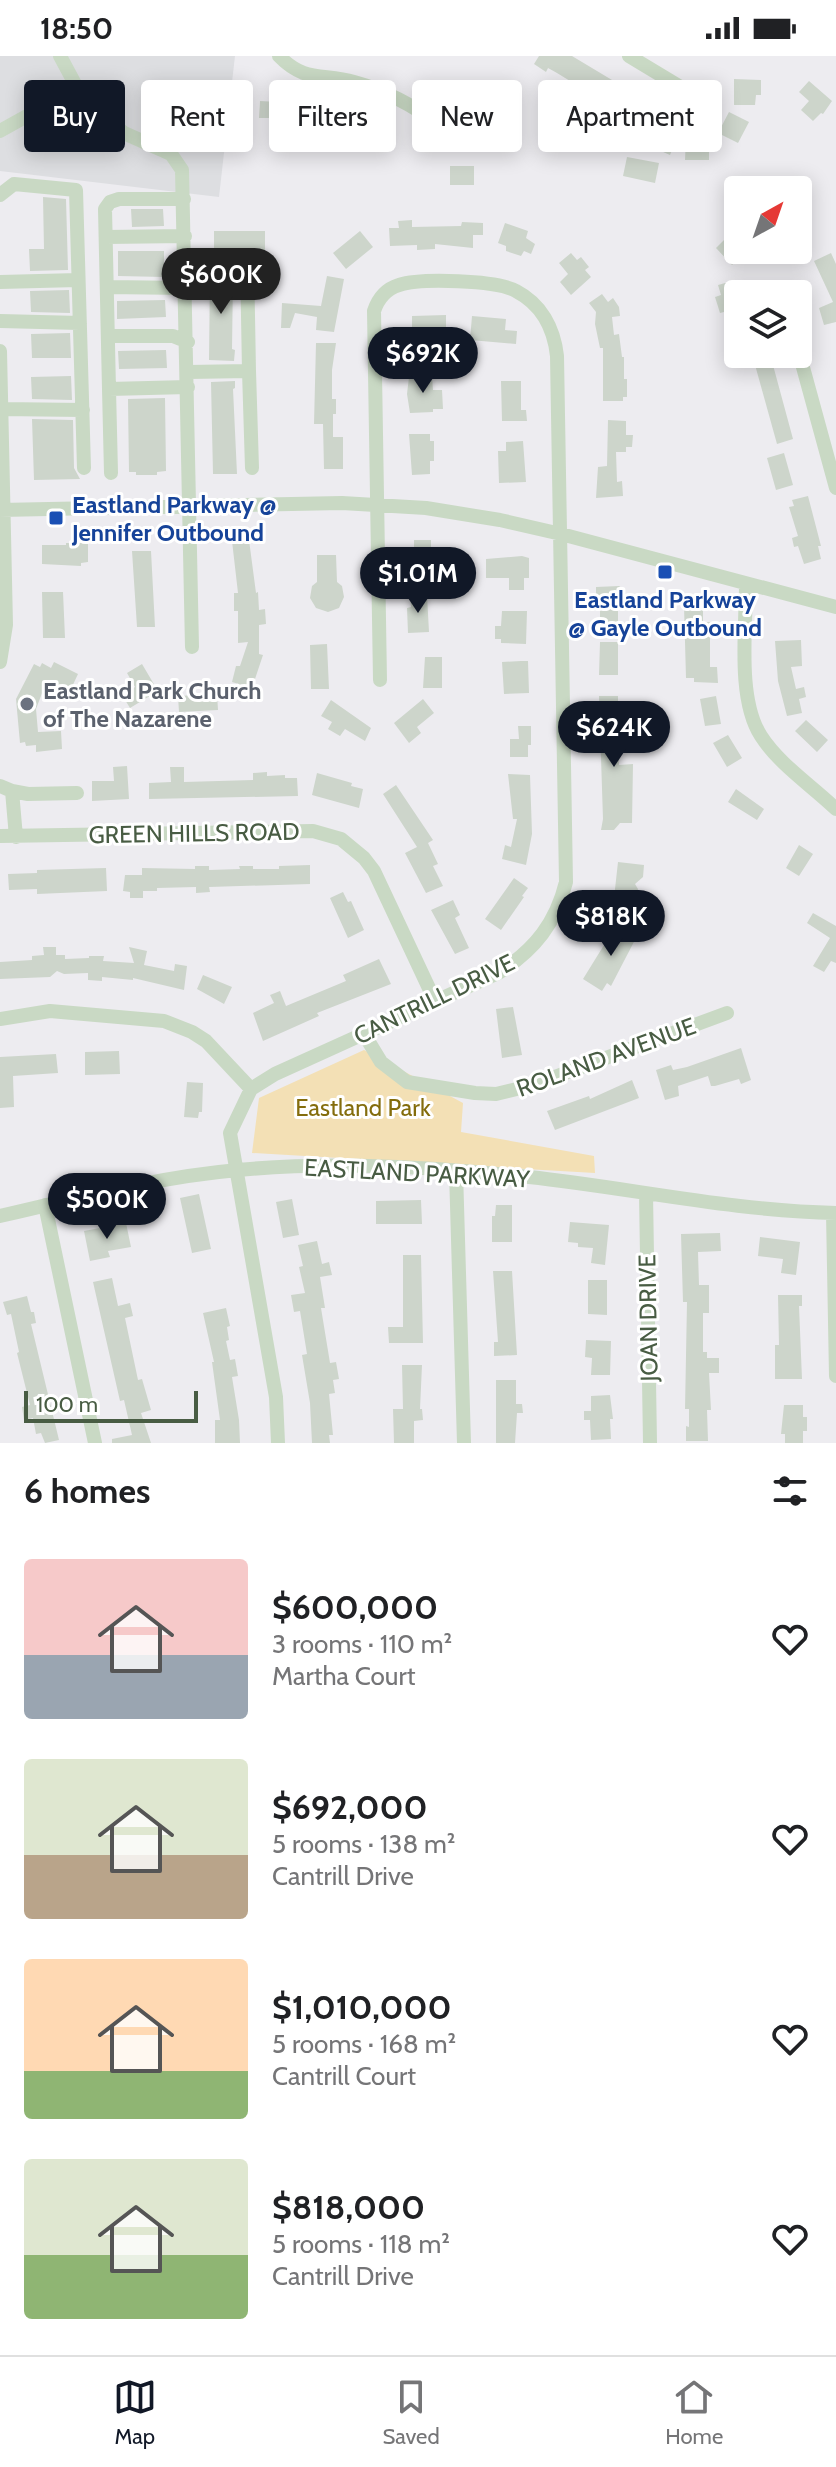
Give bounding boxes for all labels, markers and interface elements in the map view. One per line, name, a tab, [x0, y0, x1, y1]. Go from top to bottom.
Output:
text: 18:50	[40, 10, 113, 47]
chip: Buy	[24, 80, 125, 152]
chip: Rent	[141, 80, 253, 152]
chip: Filters	[269, 80, 396, 152]
chip: New	[412, 80, 522, 152]
chip: Apartment	[538, 80, 722, 152]
north arrow	[724, 176, 812, 264]
map controls	[724, 176, 812, 368]
pin: $600K	[165, 248, 277, 316]
text: $600K	[180, 258, 262, 290]
button: layers	[724, 280, 812, 368]
pin: $692K	[367, 327, 479, 395]
text: $692K	[386, 337, 460, 369]
place label: Eastland Parkway @ Jennifer Outbound	[71, 490, 277, 547]
marker: Eastland Parkway @ Jennifer Outbound	[47, 509, 65, 527]
pin: $1.01M	[353, 547, 483, 615]
text: $1.01M	[378, 557, 458, 589]
marker: Eastland Parkway @ Gayle Outbound	[656, 563, 674, 581]
place label: Eastland Parkway @ Gayle Outbound	[568, 585, 762, 642]
place label: Eastland Park Church of The Nazarene	[43, 676, 261, 733]
marker: Eastland Park Church of The Nazarene	[18, 695, 36, 713]
pin: $624K	[558, 701, 670, 769]
text: $624K	[576, 711, 652, 743]
street label: GREEN HILLS ROAD	[88, 817, 300, 849]
pin: $818K	[555, 890, 667, 958]
text: $818K	[575, 900, 647, 932]
street label: CANTRILL DRIVE	[349, 948, 519, 1050]
street label: ROLAND AVENUE	[512, 1011, 700, 1103]
park label: Eastland Park	[295, 1093, 431, 1122]
street label: EASTLAND PARKWAY	[304, 1153, 531, 1193]
pin: $500K	[51, 1173, 163, 1241]
text: $500K	[66, 1183, 148, 1215]
street label: JOAN DRIVE	[632, 1254, 664, 1383]
scale bar	[24, 1387, 198, 1423]
text: 100 m	[36, 1391, 98, 1418]
icon: filters	[768, 1469, 812, 1513]
text: 6 homes	[24, 1470, 150, 1512]
text: $600,000	[272, 1586, 438, 1628]
icon: home	[88, 1591, 184, 1687]
icon: heart	[768, 1617, 812, 1661]
text: 3 rooms · 110 m²	[272, 1628, 452, 1660]
text: Martha Court	[272, 1660, 415, 1692]
text: $692,000	[272, 1786, 428, 1828]
icon: home	[88, 1791, 184, 1887]
icon: heart	[768, 1817, 812, 1861]
text: 5 rooms · 138 m²	[272, 1828, 455, 1860]
text: Cantrill Drive	[272, 1860, 414, 1892]
text: $1,010,000	[272, 1986, 452, 2028]
icon: home	[88, 1991, 184, 2087]
icon: heart	[768, 2017, 812, 2061]
text: 5 rooms · 168 m²	[272, 2028, 456, 2060]
text: Cantrill Court	[272, 2060, 416, 2092]
text: $818,000	[272, 2186, 425, 2228]
icon: home	[88, 2191, 184, 2287]
icon: heart	[768, 2217, 812, 2261]
text: 5 rooms · 118 m²	[272, 2228, 450, 2260]
text: Cantrill Drive	[272, 2260, 414, 2292]
tab: Map	[113, 2375, 157, 2450]
tab: Saved	[382, 2375, 440, 2450]
tab: Home	[665, 2375, 723, 2450]

